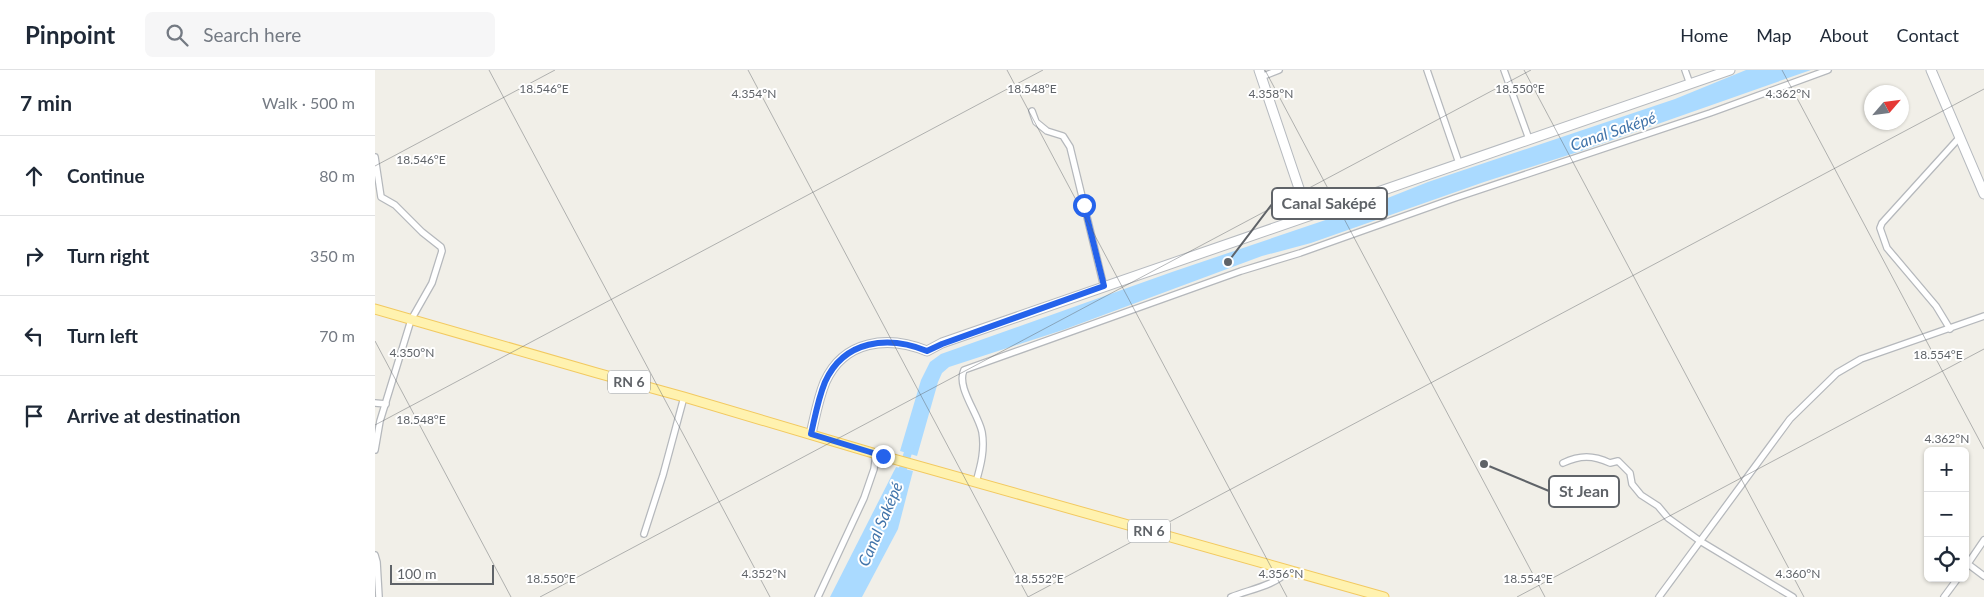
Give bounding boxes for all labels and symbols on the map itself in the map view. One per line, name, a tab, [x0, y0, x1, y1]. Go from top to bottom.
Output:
text: 18.546°E	[519, 81, 569, 96]
text: 18.548°E	[1007, 81, 1057, 96]
text: 18.550°E	[1495, 81, 1545, 96]
north arrow	[1864, 85, 1909, 130]
text: 4.354°N	[732, 86, 776, 101]
text: 4.358°N	[1249, 86, 1293, 101]
text: 4.362°N	[1766, 86, 1810, 101]
water label: Canal Saképé	[1568, 107, 1658, 154]
text: 18.546°E	[396, 152, 446, 167]
callout: Canal Saképé	[1272, 188, 1387, 219]
text: Canal Saképé	[1282, 193, 1377, 212]
route start	[1073, 194, 1096, 217]
text: 4.350°N	[390, 345, 434, 360]
text: 18.554°E	[1913, 347, 1963, 362]
road number: RN 6	[608, 370, 650, 394]
text: 18.548°E	[396, 412, 446, 427]
text: 4.362°N	[1925, 431, 1969, 446]
route end	[872, 445, 895, 468]
callout: St Jean	[1549, 476, 1619, 507]
water label: Canal Saképé	[853, 479, 906, 569]
text: St Jean	[1559, 481, 1609, 500]
road number: RN 6	[1128, 520, 1170, 542]
scale bar	[390, 562, 494, 585]
text: 4.352°N	[742, 566, 786, 581]
text: 4.356°N	[1259, 566, 1303, 581]
text: 4.360°N	[1776, 566, 1820, 581]
text: 18.550°E	[526, 571, 576, 586]
text: 18.552°E	[1014, 571, 1064, 586]
text: 18.554°E	[1503, 571, 1553, 586]

